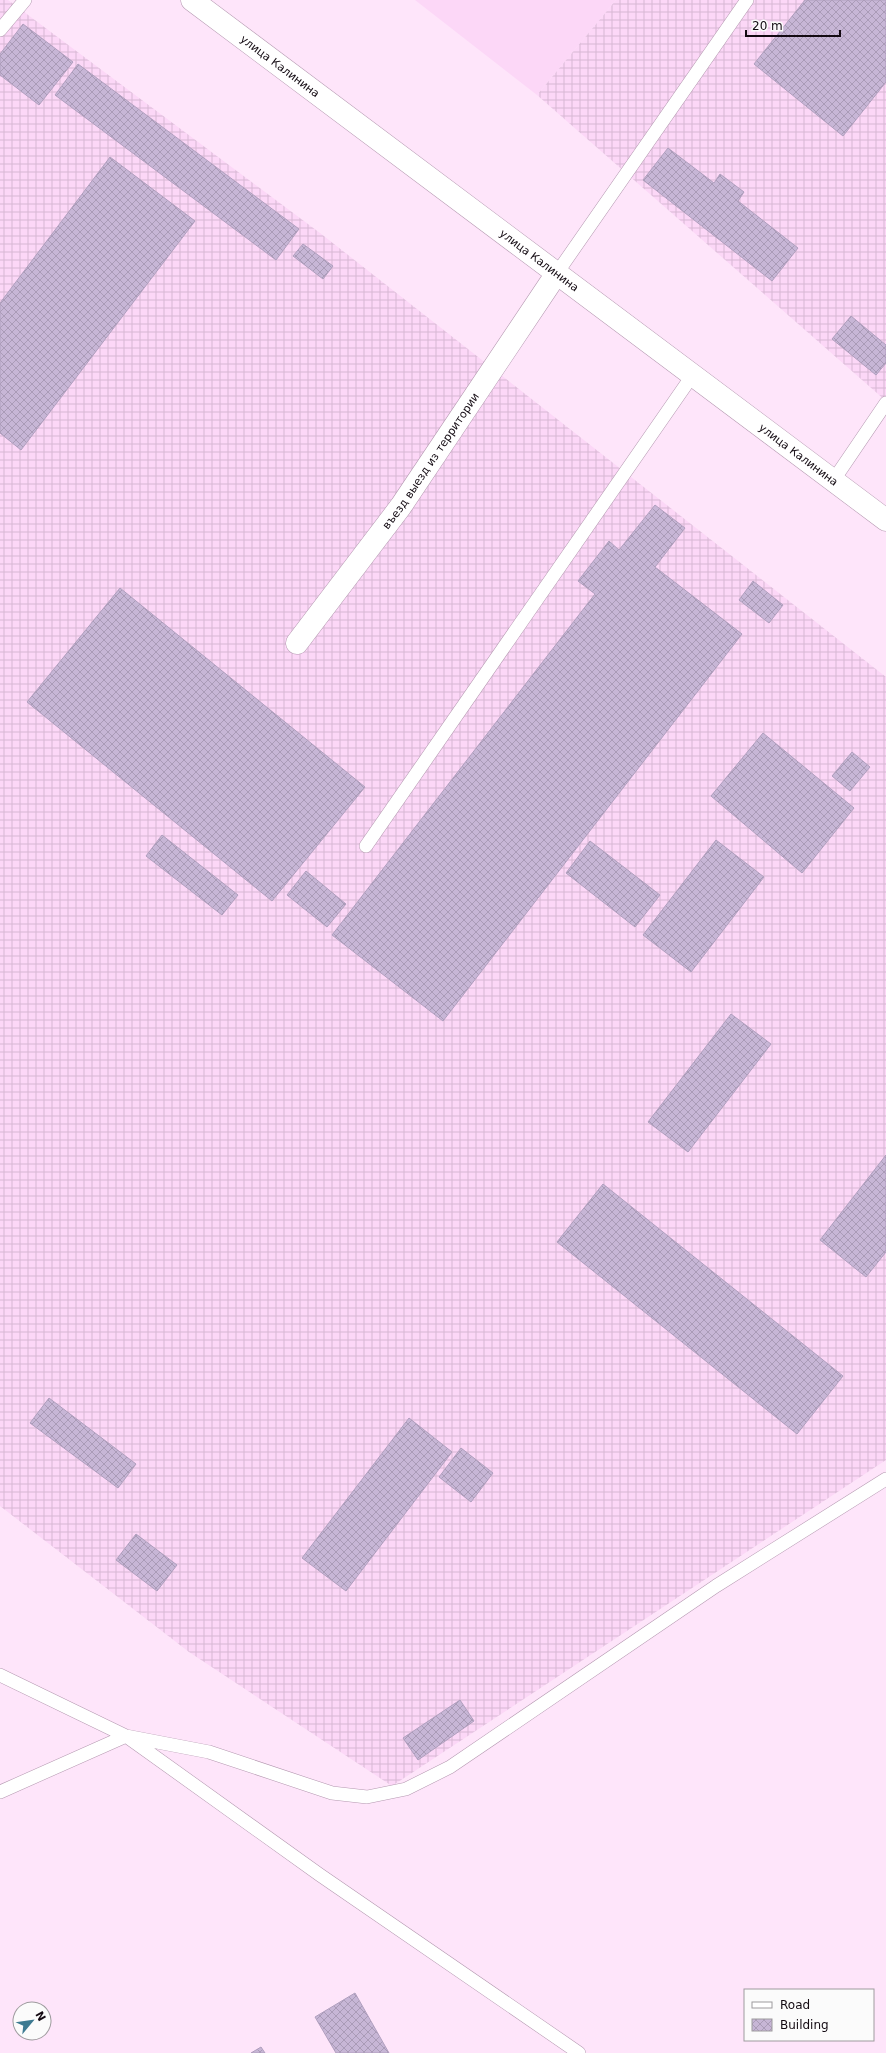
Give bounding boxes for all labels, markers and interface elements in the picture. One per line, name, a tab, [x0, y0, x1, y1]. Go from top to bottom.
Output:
scale bar	[746, 12, 840, 38]
text: 20 m	[752, 19, 783, 33]
street label: улица Калинина	[238, 33, 322, 100]
street label: улица Калинина	[497, 227, 581, 294]
street label: въезд выезд из территории	[380, 390, 482, 532]
street label: улица Калинина	[756, 421, 840, 489]
legend	[744, 1989, 874, 2041]
text: Road	[780, 1998, 810, 2012]
north arrow	[12, 2001, 52, 2041]
text: N	[32, 2009, 48, 2024]
text: Building	[780, 2018, 829, 2032]

